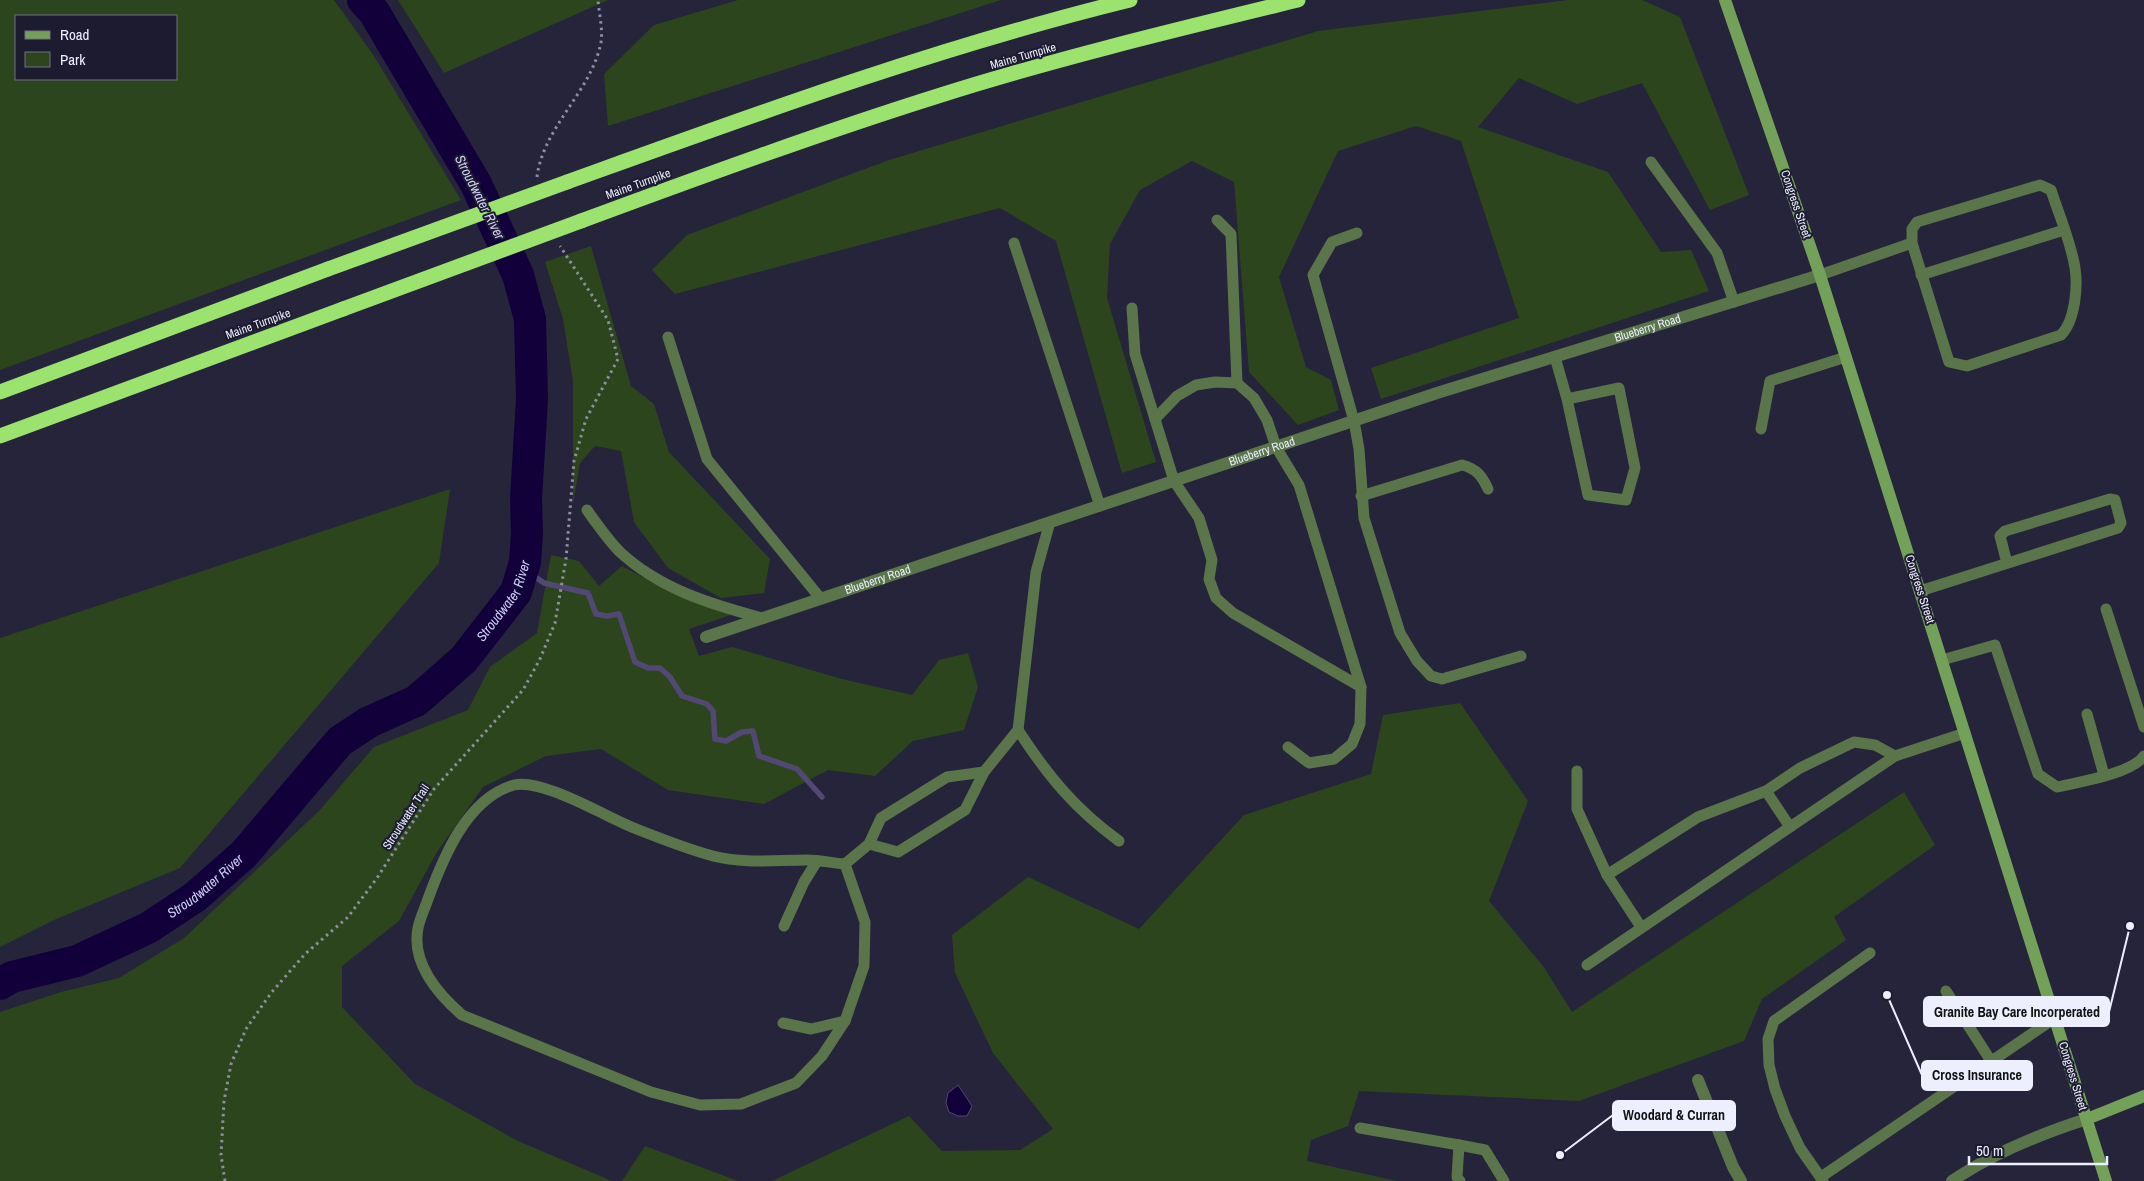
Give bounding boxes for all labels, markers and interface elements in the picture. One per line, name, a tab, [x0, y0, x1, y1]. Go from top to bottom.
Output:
legend	[15, 15, 178, 80]
text: Road	[60, 24, 89, 45]
street label: Maine Turnpike	[988, 39, 1058, 73]
text: Park	[60, 49, 86, 70]
water label: Stroudwater River	[451, 152, 510, 243]
street label: Maine Turnpike	[603, 165, 673, 203]
street label: Congress Street	[1777, 168, 1815, 240]
street label: Maine Turnpike	[223, 305, 293, 343]
street label: Blueberry Road	[1612, 310, 1683, 346]
street label: Blueberry Road	[1227, 433, 1297, 470]
street label: Congress Street	[1901, 553, 1939, 626]
water label: Stroudwater River	[472, 557, 534, 645]
street label: Blueberry Road	[843, 561, 913, 598]
street label: Stroudwater Trail	[379, 781, 433, 853]
water label: Stroudwater River	[164, 849, 248, 922]
callout: Granite Bay Care Incorperated	[1924, 997, 2109, 1026]
text: Granite Bay Care Incorperated	[1934, 1003, 2100, 1021]
street label: Congress Street	[2055, 1040, 2091, 1113]
callout: Cross Insurance	[1922, 1061, 2032, 1090]
text: Cross Insurance	[1932, 1066, 2022, 1084]
callout: Woodard & Curran	[1613, 1101, 1735, 1130]
text: Woodard & Curran	[1623, 1106, 1725, 1124]
scale bar	[1969, 1134, 2106, 1166]
text: 50 m	[1976, 1140, 2003, 1161]

